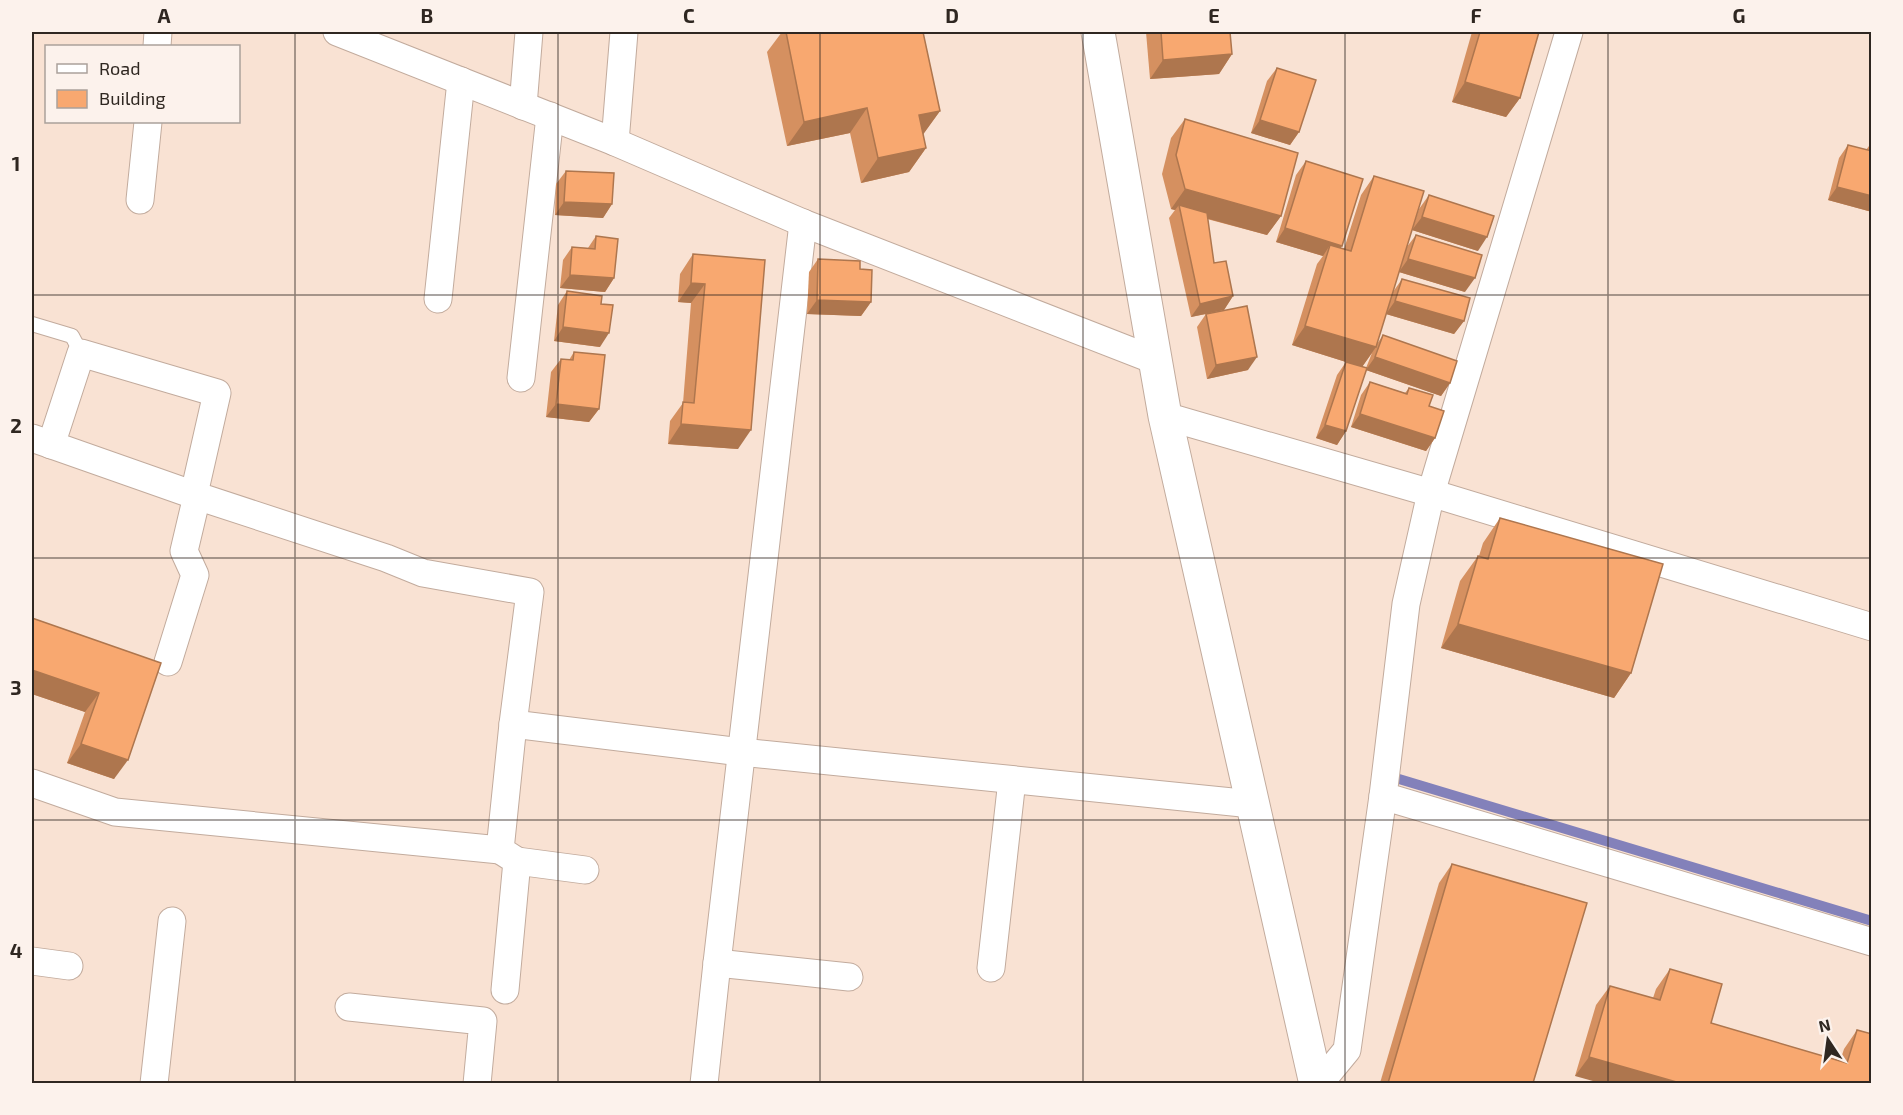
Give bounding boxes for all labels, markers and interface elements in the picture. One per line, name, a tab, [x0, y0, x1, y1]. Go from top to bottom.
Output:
text: A	[157, 3, 171, 27]
text: B	[421, 3, 433, 27]
text: C	[683, 3, 695, 27]
text: D	[945, 3, 959, 27]
text: E	[1208, 3, 1220, 27]
text: F	[1470, 3, 1482, 27]
text: G	[1733, 3, 1745, 27]
legend	[45, 45, 240, 123]
text: Road	[99, 57, 140, 79]
text: Building	[99, 87, 166, 109]
text: 1	[12, 151, 20, 175]
text: 2	[10, 413, 22, 437]
text: 3	[10, 675, 22, 699]
text: 4	[10, 938, 23, 962]
north arrow	[1798, 1010, 1858, 1070]
text: N	[1817, 1014, 1832, 1035]

